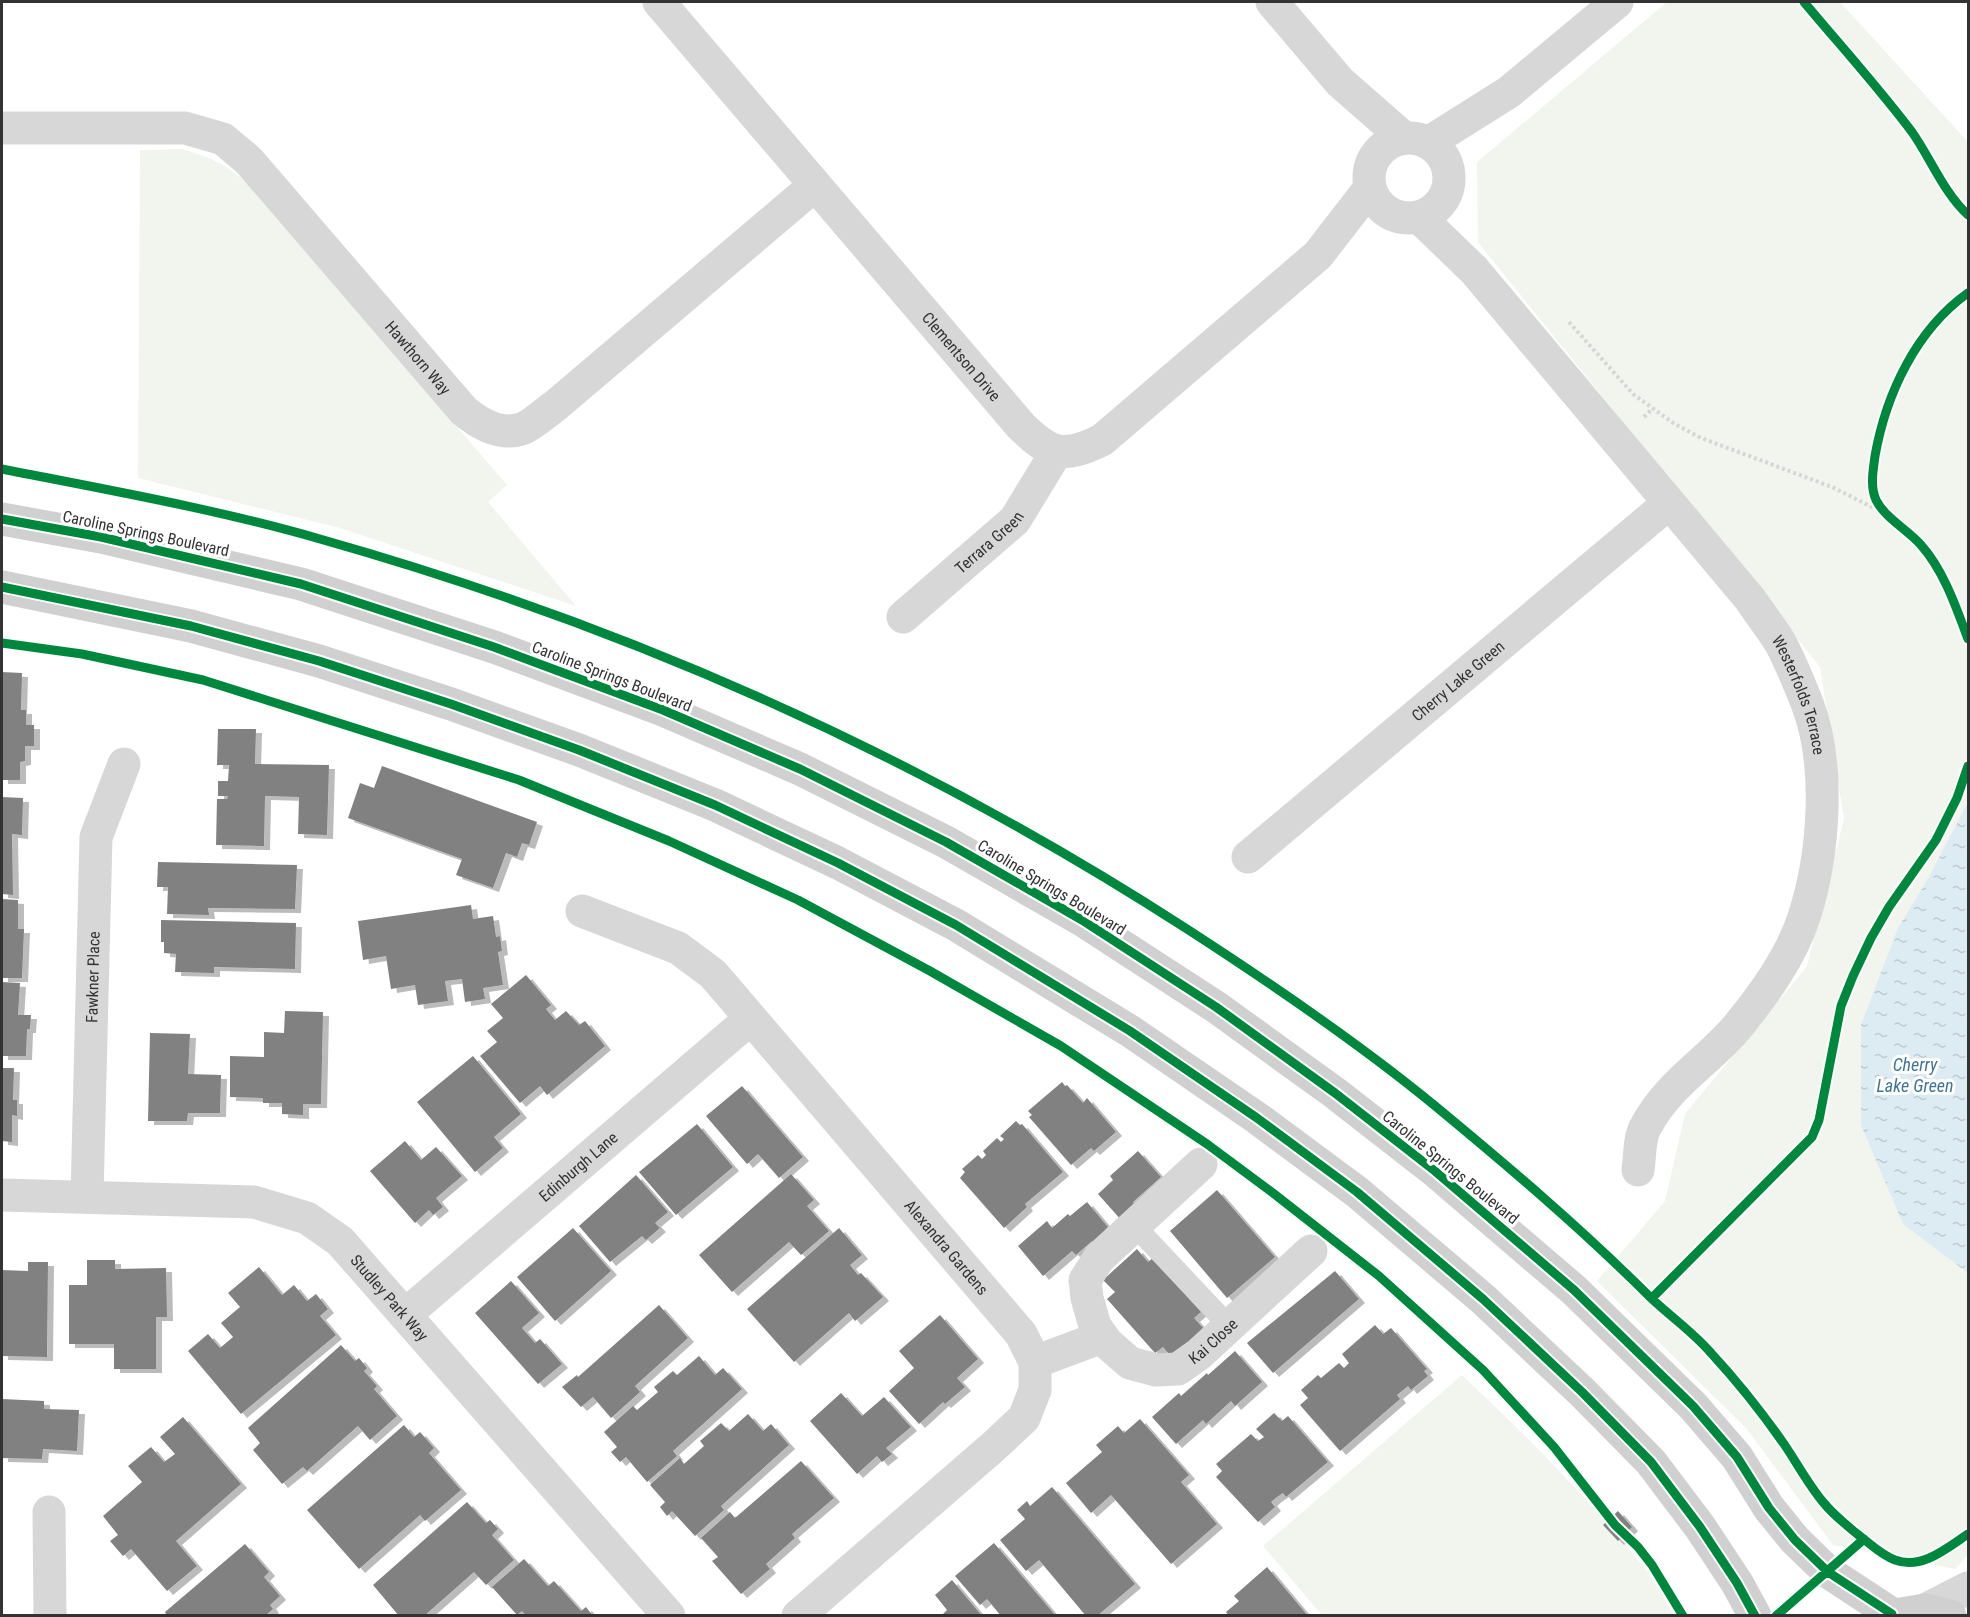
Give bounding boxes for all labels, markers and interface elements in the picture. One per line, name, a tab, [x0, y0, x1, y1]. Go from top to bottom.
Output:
street label: Clementson Drive	[918, 308, 1004, 405]
street label: Hawthorn Way	[381, 317, 455, 399]
street label: Caroline Springs Boulevard	[61, 507, 231, 560]
street label: Terrara Green	[951, 508, 1028, 578]
street label: Westerfolds Terrace	[1768, 632, 1828, 756]
street label: Caroline Springs Boulevard	[529, 637, 694, 716]
street label: Cherry Lake Green	[1408, 637, 1508, 725]
street label: Caroline Springs Boulevard	[974, 836, 1129, 939]
street label: Fawkner Place	[82, 931, 104, 1023]
water label: Cherry Lake Green	[1877, 1054, 1953, 1096]
street label: Caroline Springs Boulevard	[1379, 1107, 1523, 1228]
street label: Edinburgh Lane	[535, 1128, 621, 1206]
street label: Alexandra Gardens	[900, 1196, 992, 1299]
street label: Studley Park Way	[346, 1251, 432, 1345]
street label: Kai Close	[1185, 1314, 1242, 1368]

